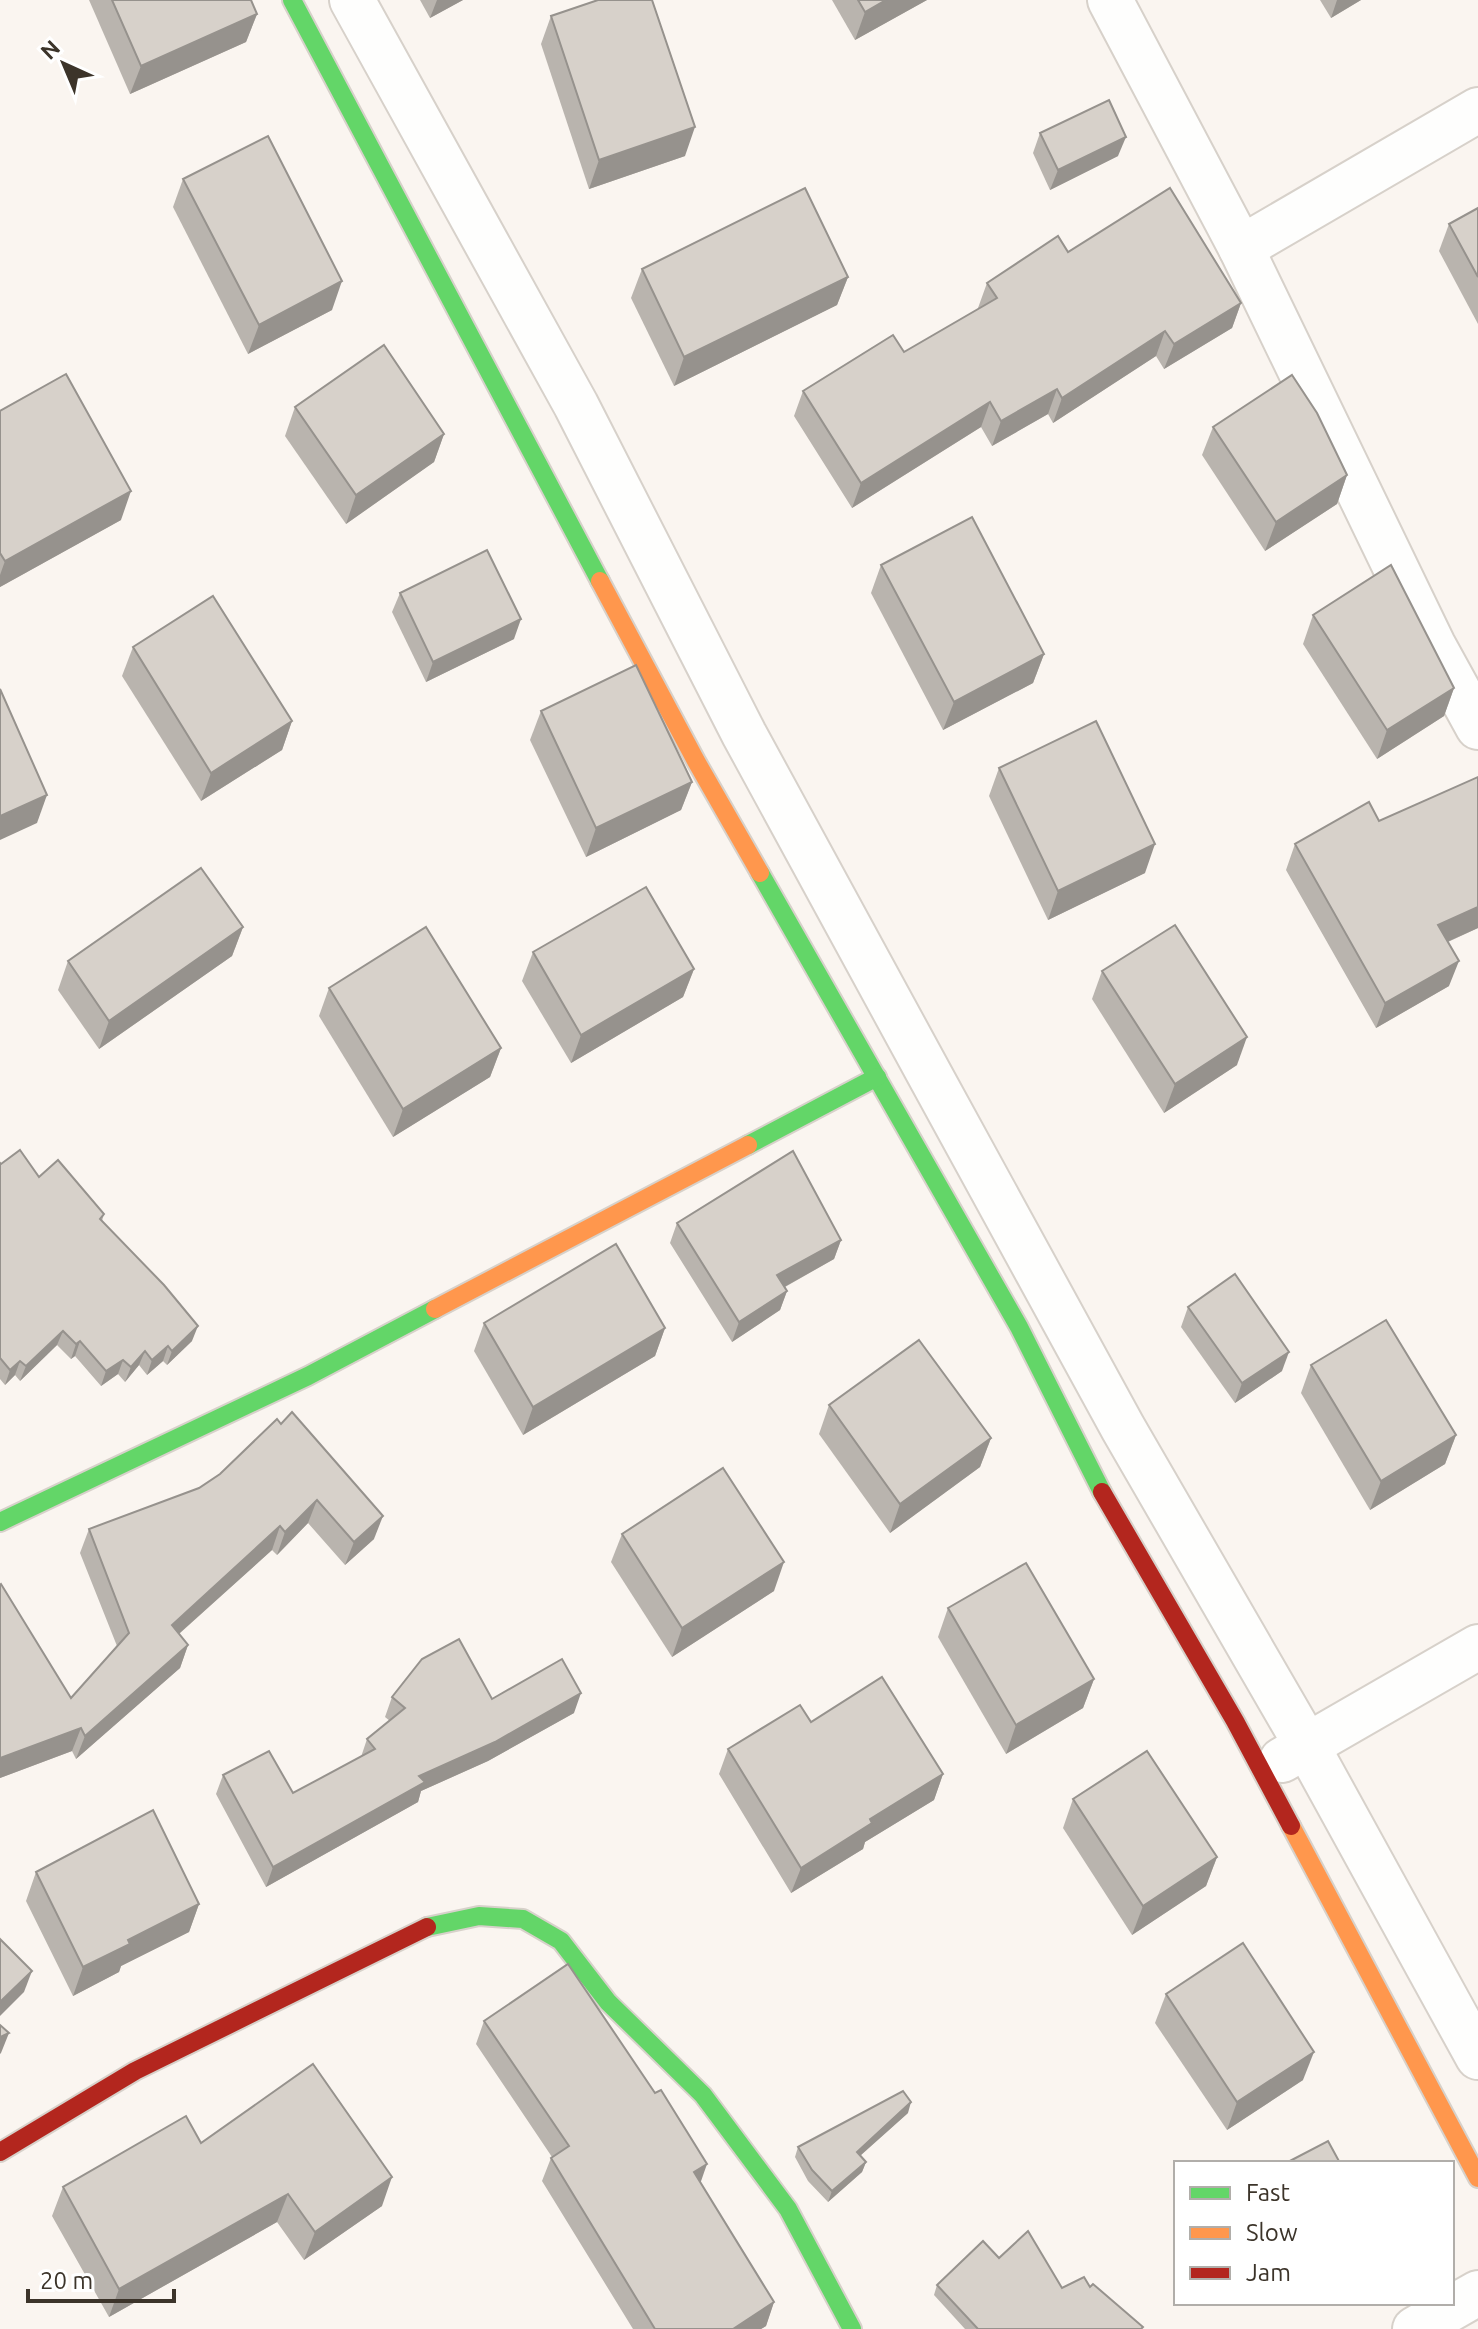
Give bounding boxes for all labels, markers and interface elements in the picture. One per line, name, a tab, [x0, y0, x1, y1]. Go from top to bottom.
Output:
north arrow	[24, 24, 104, 104]
text: N	[35, 35, 64, 64]
legend	[1174, 2161, 1454, 2305]
text: Fast	[1246, 2179, 1290, 2206]
text: Slow	[1246, 2219, 1298, 2246]
scale bar	[28, 2253, 174, 2303]
text: Jam	[1246, 2259, 1291, 2286]
text: 20 m	[40, 2267, 93, 2294]

